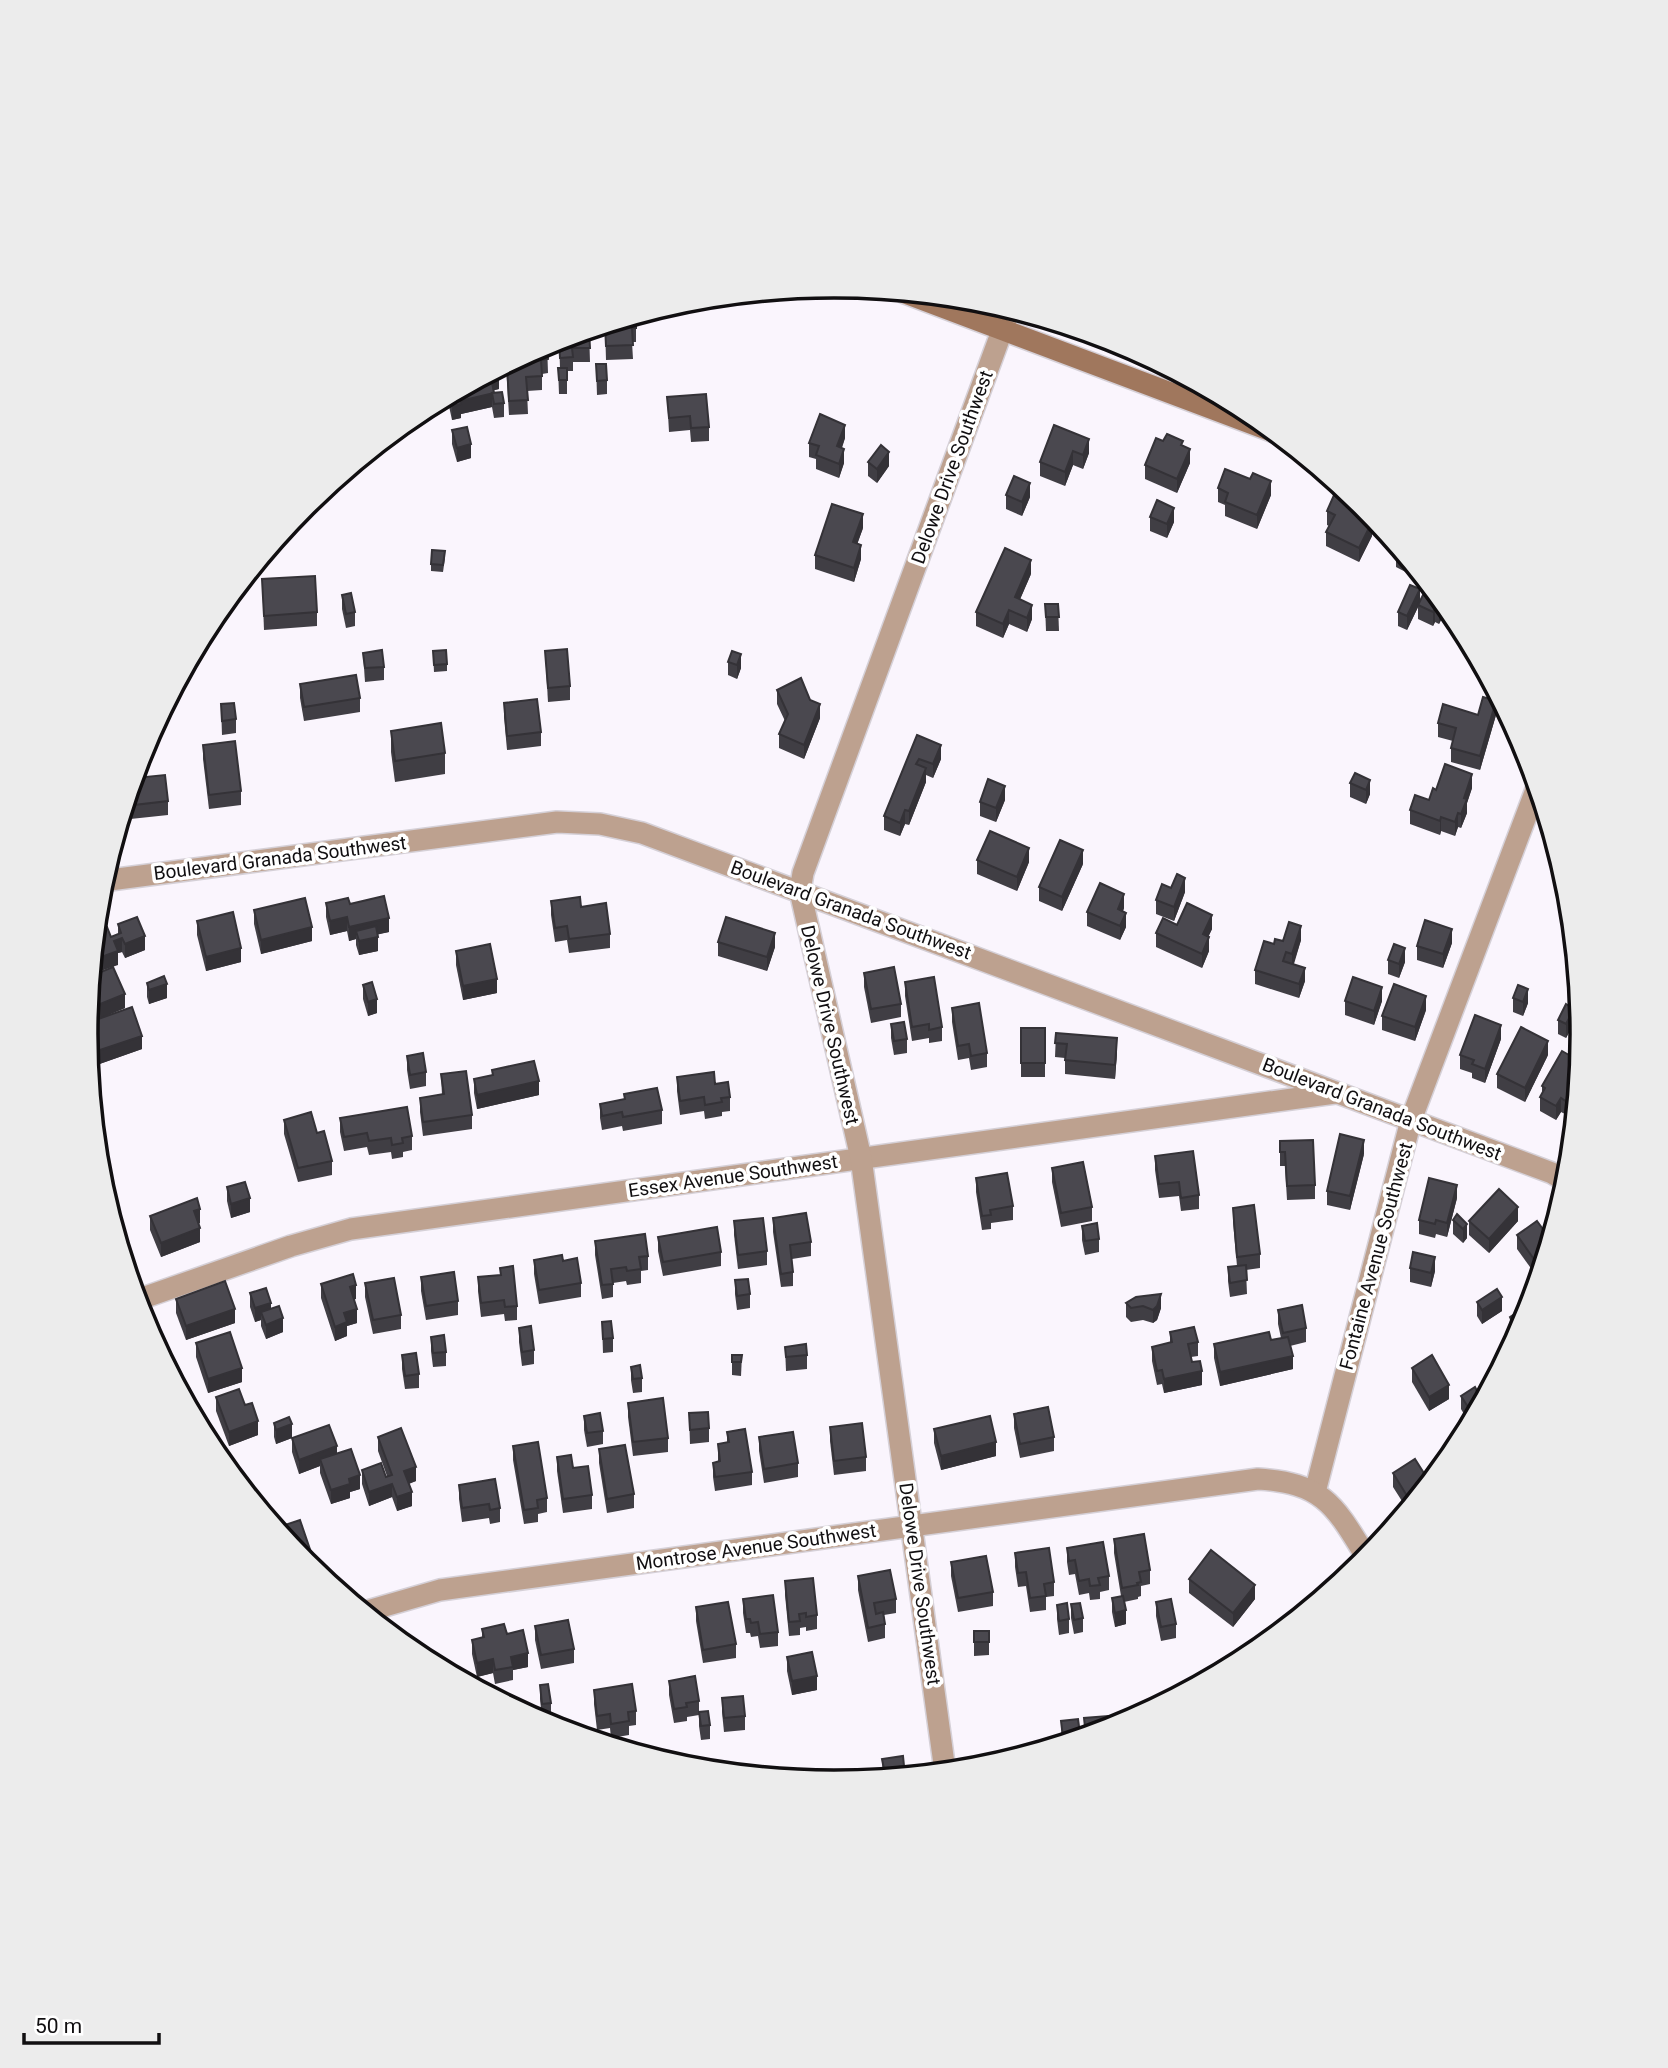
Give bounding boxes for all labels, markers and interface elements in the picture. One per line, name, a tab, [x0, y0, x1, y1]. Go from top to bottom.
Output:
street label: Delowe Drive Southwest	[906, 367, 998, 567]
street label: Boulevard Granada Southwest	[152, 831, 408, 885]
street label: Boulevard Granada Southwest	[728, 856, 974, 964]
street label: Delowe Drive Southwest	[796, 923, 864, 1127]
street label: Boulevard Granada Southwest	[1259, 1053, 1505, 1165]
street label: Fontaine Avenue Southwest	[1335, 1140, 1417, 1372]
street label: Essex Avenue Southwest	[627, 1150, 839, 1202]
street label: Delowe Drive Southwest	[894, 1481, 946, 1687]
street label: Montrose Avenue Southwest	[634, 1519, 878, 1575]
scale bar	[24, 2002, 159, 2046]
text: 50 m	[35, 2014, 82, 2038]

